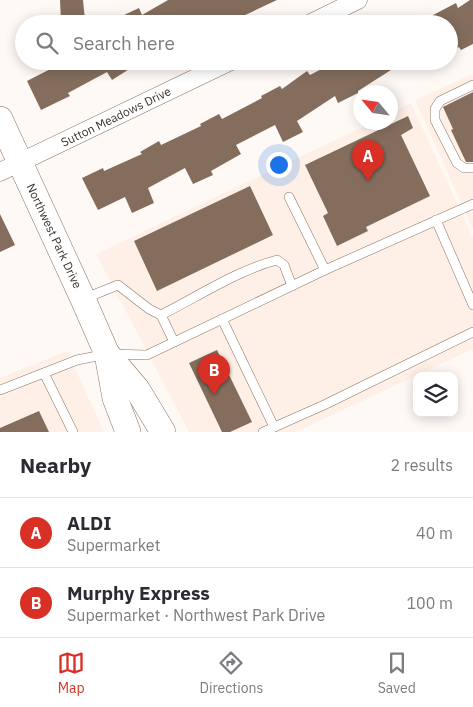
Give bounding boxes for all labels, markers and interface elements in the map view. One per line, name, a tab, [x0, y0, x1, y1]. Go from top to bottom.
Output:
search box	[15, 15, 458, 70]
icon: search	[33, 29, 61, 57]
text: Search here	[73, 31, 175, 55]
street label: Sutton Meadows Drive	[58, 83, 174, 150]
north arrow	[353, 85, 398, 130]
pin: A	[352, 140, 384, 181]
your location	[266, 152, 292, 178]
street label: Northwest Park Drive	[24, 181, 86, 291]
pin: B	[198, 354, 230, 395]
map controls	[413, 372, 458, 417]
button: layers	[413, 372, 458, 417]
text: Nearby	[20, 451, 91, 479]
text: 2 results	[390, 455, 453, 475]
text: ALDI	[67, 511, 112, 535]
text: A	[31, 523, 41, 543]
text: 40 m	[416, 523, 453, 543]
text: Supermarket	[67, 535, 160, 555]
text: Murphy Express	[67, 581, 210, 605]
text: B	[31, 593, 41, 613]
text: 100 m	[406, 593, 453, 613]
text: Supermarket · Northwest Park Drive	[67, 605, 325, 625]
tab: Map	[57, 649, 85, 697]
tab: Directions	[200, 649, 263, 697]
tab: Saved	[378, 649, 416, 697]

